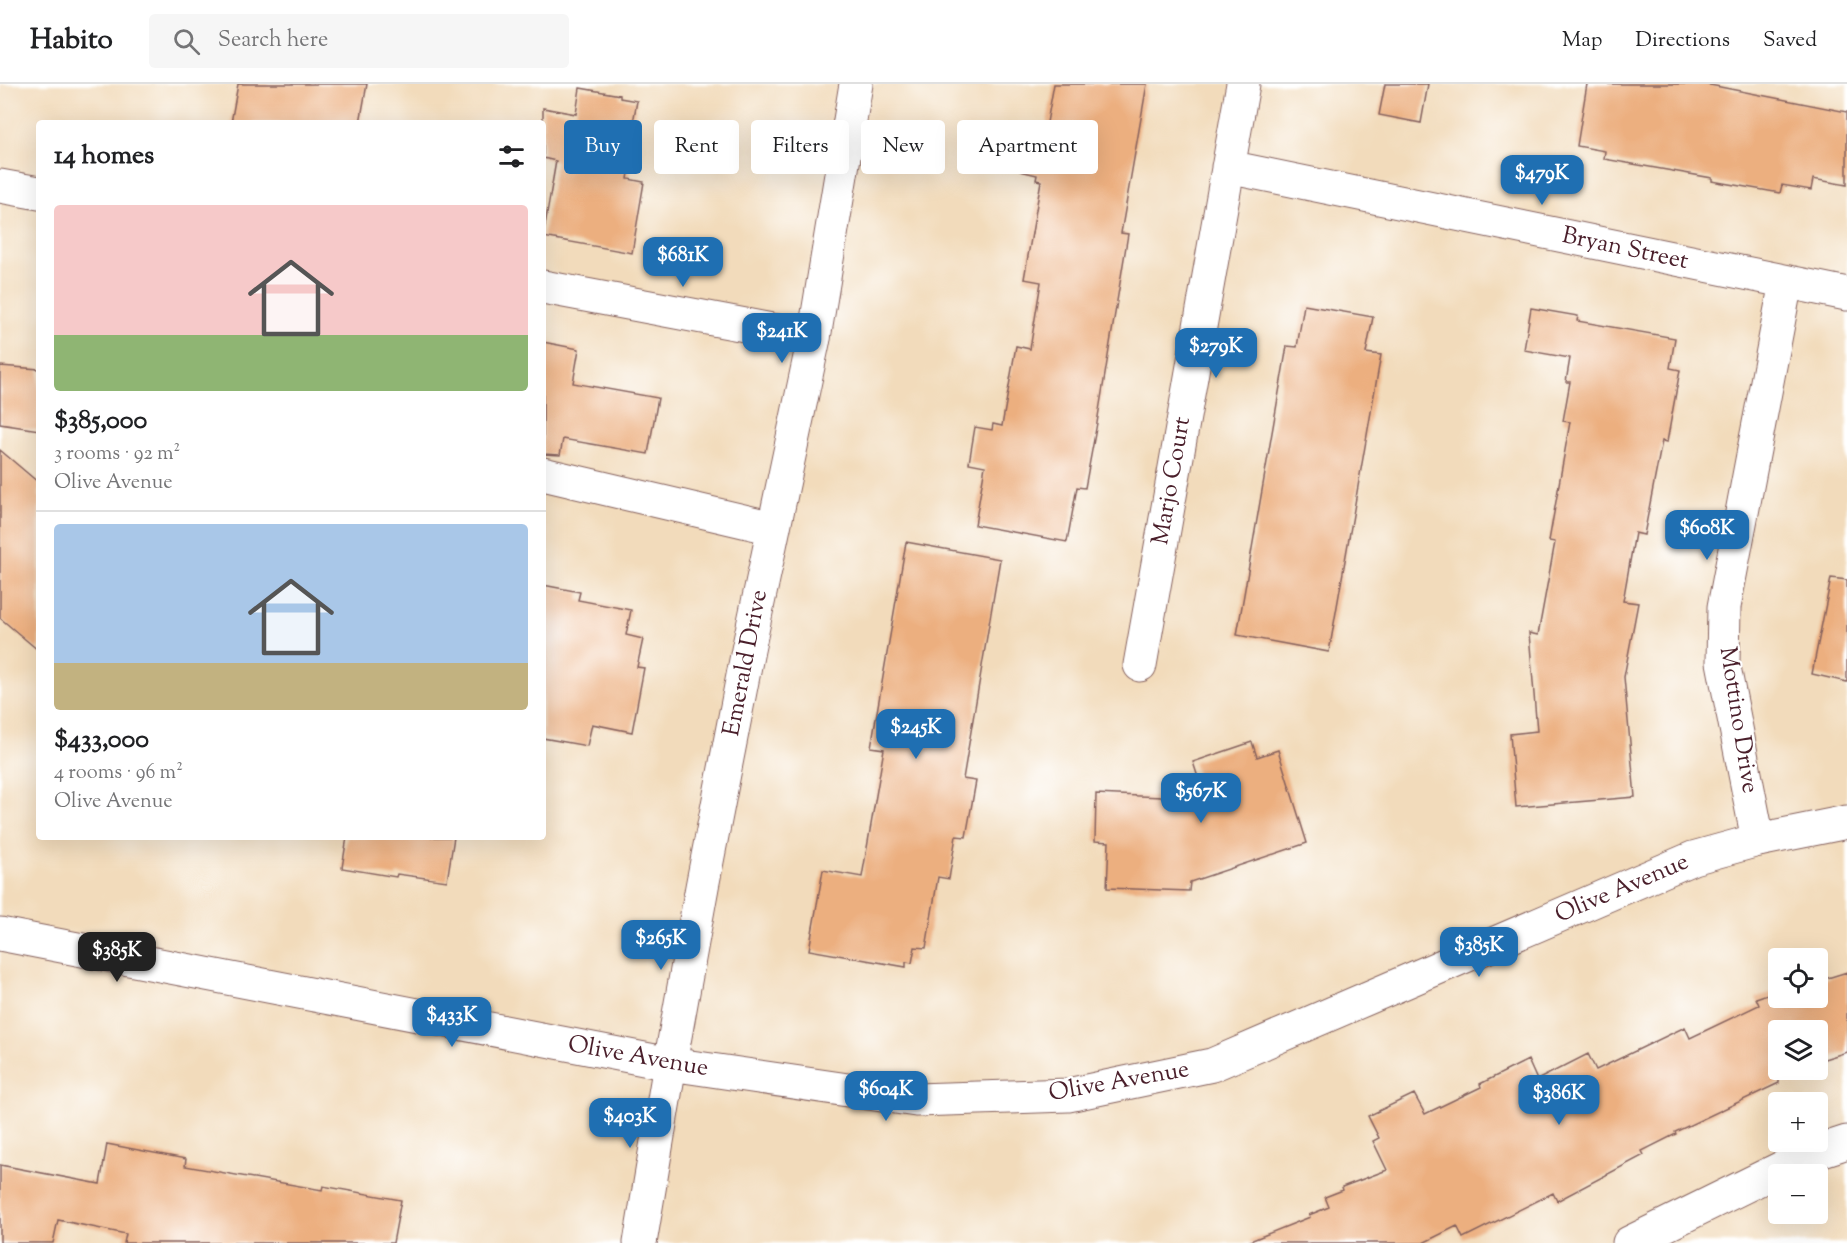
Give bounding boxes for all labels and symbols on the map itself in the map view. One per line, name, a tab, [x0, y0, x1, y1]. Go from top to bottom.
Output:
pin: $479K	[1500, 155, 1584, 206]
street label: Bryan Street	[1559, 219, 1691, 279]
pin: $681K	[641, 237, 725, 288]
pin: $241K	[740, 313, 824, 364]
pin: $279K	[1174, 328, 1258, 379]
street label: Marjo Court	[1144, 414, 1200, 548]
pin: $608K	[1665, 510, 1749, 561]
street label: Emerald Drive	[715, 587, 777, 739]
street label: Mottino Drive	[1710, 644, 1766, 796]
pin: $245K	[874, 709, 958, 760]
pin: $567K	[1159, 773, 1243, 824]
street label: Olive Avenue	[1550, 846, 1694, 932]
pin: $265K	[619, 920, 703, 971]
pin: $385K	[1437, 927, 1521, 978]
pin: $385K	[75, 932, 159, 983]
pin: $433K	[410, 997, 494, 1048]
street label: Olive Avenue	[565, 1028, 711, 1086]
street label: Olive Avenue	[1046, 1053, 1192, 1111]
pin: $604K	[844, 1071, 928, 1122]
pin: $386K	[1517, 1075, 1601, 1126]
pin: $403K	[588, 1098, 672, 1149]

